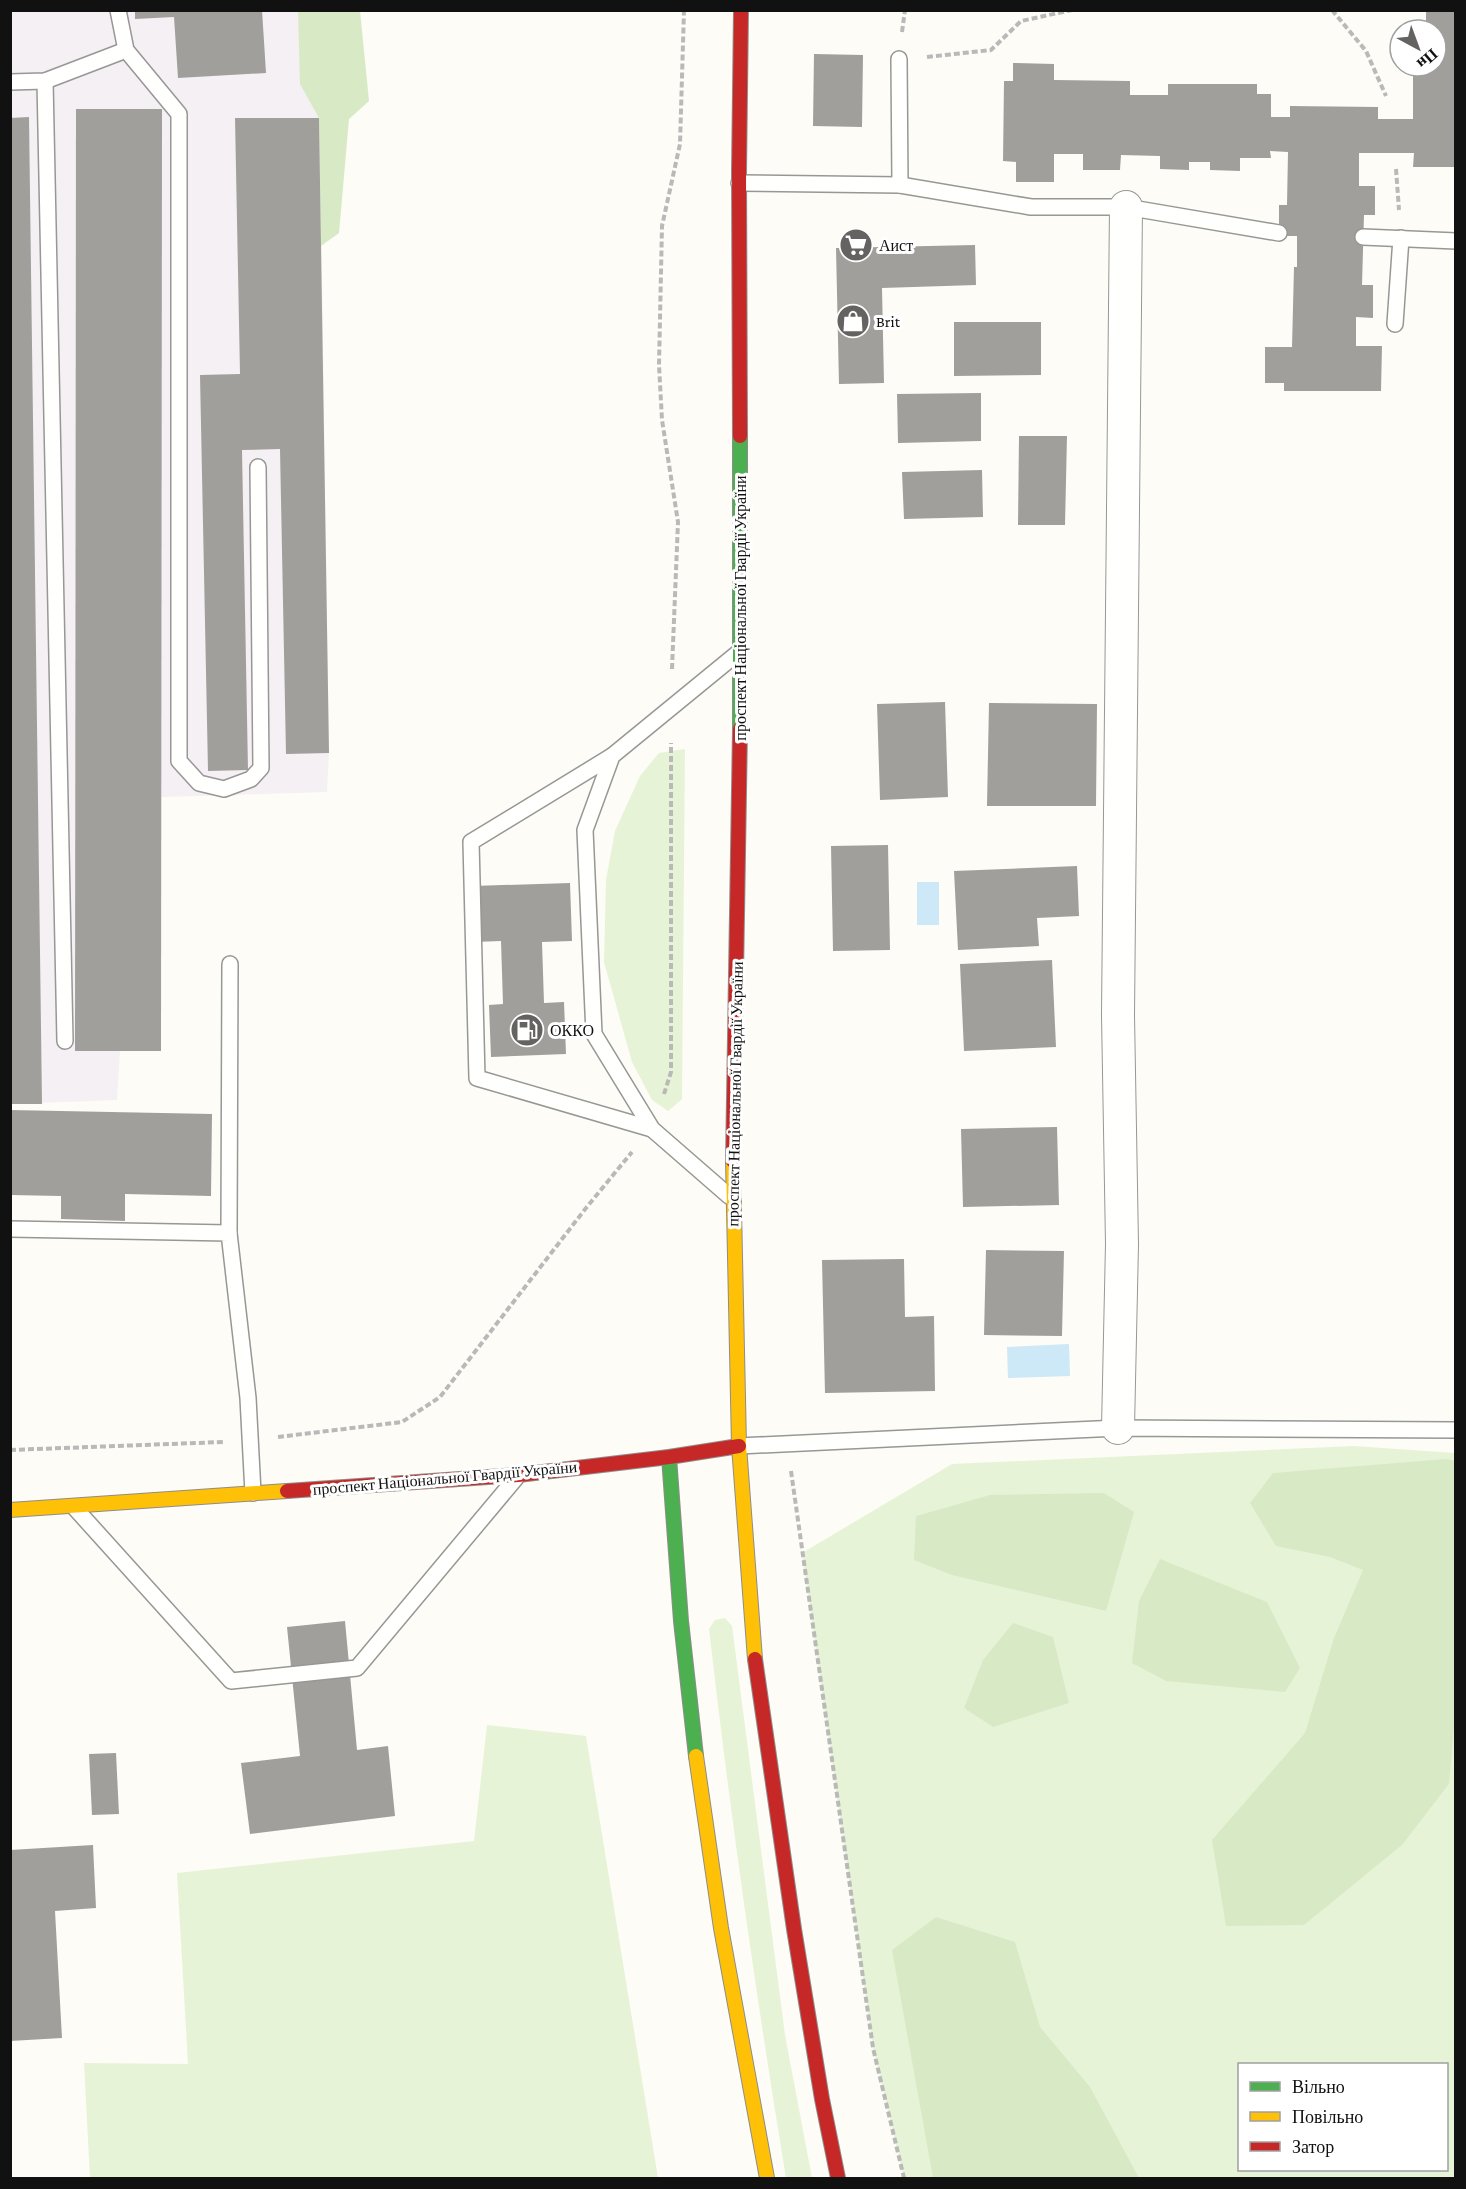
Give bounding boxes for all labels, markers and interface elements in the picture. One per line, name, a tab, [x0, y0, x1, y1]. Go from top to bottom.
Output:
north arrow	[1388, 18, 1448, 78]
text: Пн	[1414, 45, 1441, 72]
supermarket icon: Аист	[838, 227, 874, 263]
place label: Аист	[879, 237, 913, 254]
shop icon: Brit	[835, 303, 871, 339]
place label: Brit	[876, 313, 901, 330]
street label: проспект Національної Гвардії України	[732, 475, 750, 741]
street label: проспект Національної Гвардії України	[724, 961, 747, 1227]
fuel station icon: ОККО	[509, 1012, 545, 1048]
place label: ОККО	[550, 1022, 594, 1039]
street label: проспект Національної Гвардії України	[312, 1458, 578, 1499]
legend	[1238, 2063, 1448, 2171]
text: Вільно	[1292, 2077, 1345, 2097]
text: Повільно	[1292, 2107, 1363, 2127]
text: Затор	[1292, 2137, 1334, 2157]

